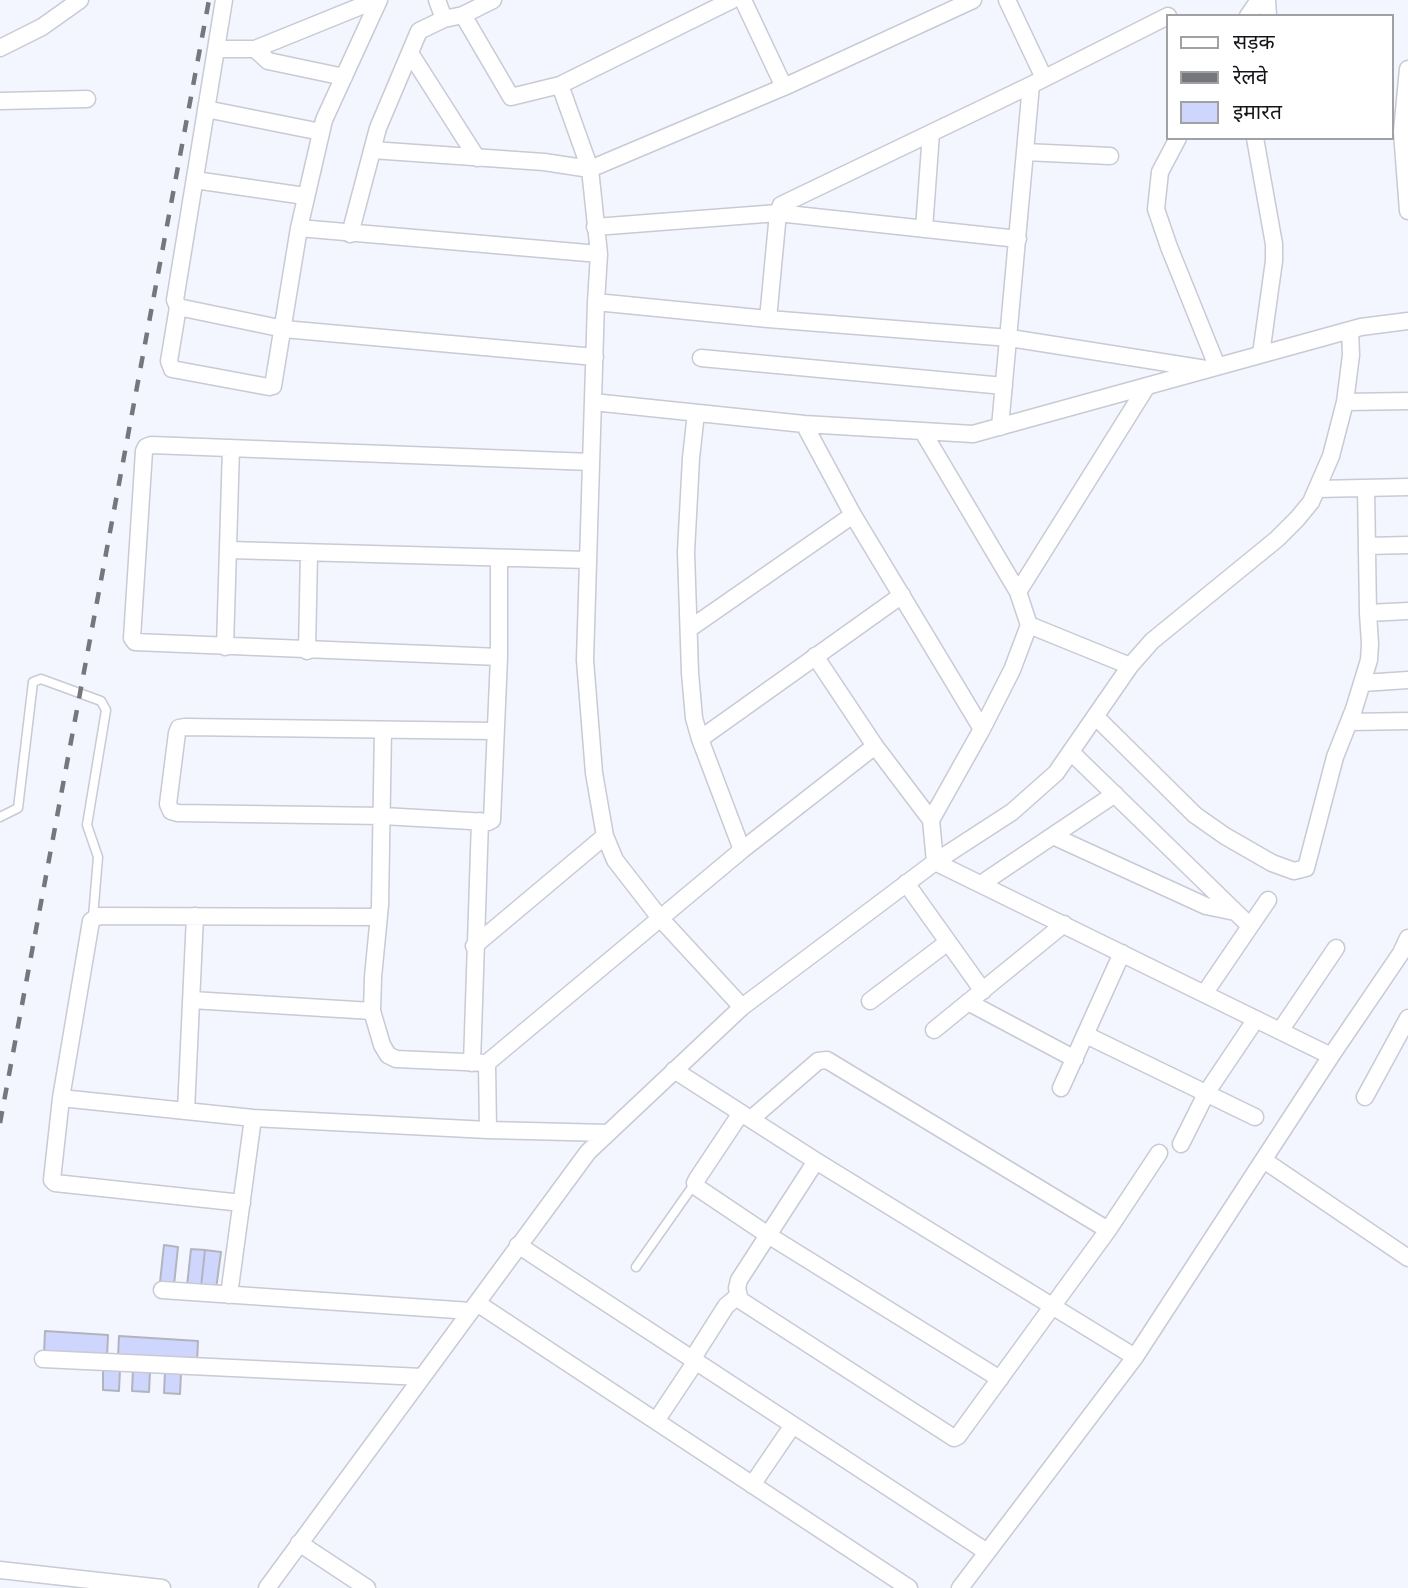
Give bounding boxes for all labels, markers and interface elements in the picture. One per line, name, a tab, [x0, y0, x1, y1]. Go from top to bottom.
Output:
legend	[1166, 14, 1394, 140]
text: सड़क	[1233, 28, 1275, 55]
text: रेलवे	[1233, 63, 1268, 90]
text: इमारत	[1233, 98, 1282, 125]

